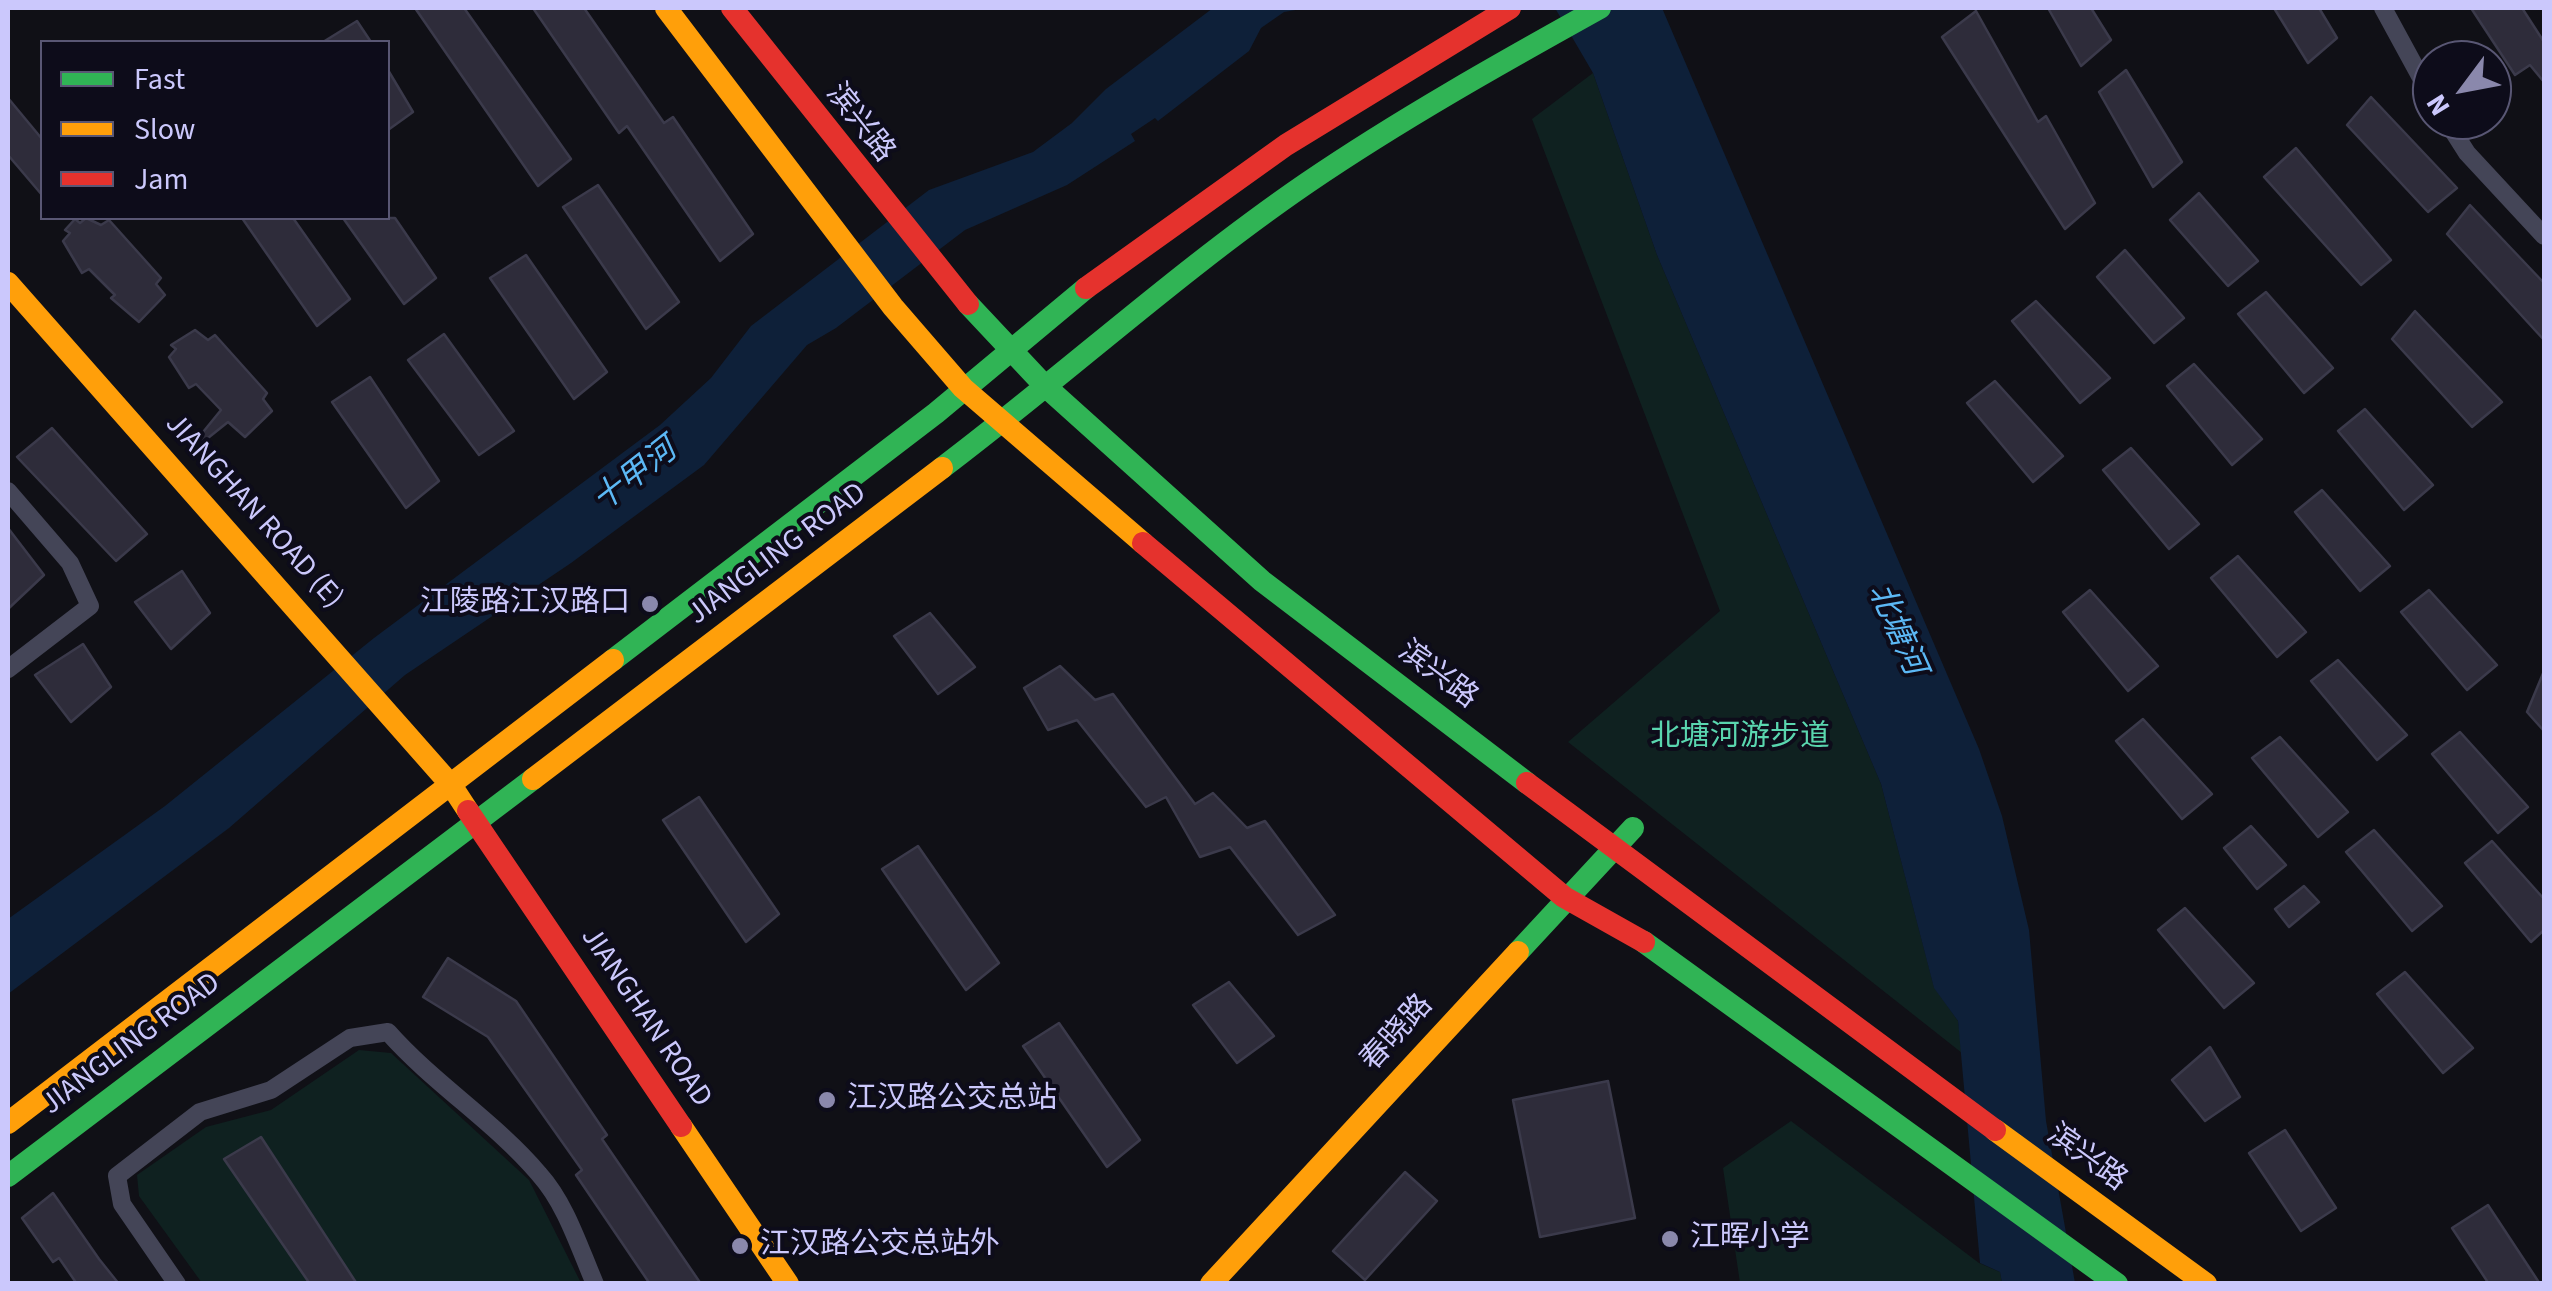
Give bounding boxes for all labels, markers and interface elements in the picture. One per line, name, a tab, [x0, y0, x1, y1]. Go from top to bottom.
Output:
legend	[40, 40, 390, 220]
north arrow	[2412, 40, 2512, 140]
text: Fast	[134, 58, 185, 101]
street label: 滨兴路	[817, 77, 901, 171]
text: N	[2416, 86, 2460, 123]
text: Slow	[134, 108, 195, 151]
text: Jam	[134, 158, 188, 201]
street label: JIANGHAN ROAD (E)	[156, 407, 350, 617]
water label: 十甲河	[586, 432, 686, 522]
street label: JIANGLING ROAD	[682, 476, 874, 634]
water label: 北塘河	[1858, 578, 1932, 682]
place label: 江陵路江汉路口	[420, 586, 630, 622]
marker: 江陵路江汉路口	[639, 593, 661, 615]
street label: 滨兴路	[1390, 635, 1484, 717]
park label: 北塘河游步道	[1650, 720, 1830, 756]
street label: JIANGHAN ROAD	[572, 921, 718, 1115]
street label: JIANGLING ROAD	[36, 966, 228, 1124]
street label: 春晓路	[1355, 989, 1441, 1079]
place label: 江汉路公交总站	[847, 1082, 1057, 1118]
marker: 江汉路公交总站	[816, 1089, 838, 1111]
street label: 滨兴路	[2039, 1118, 2133, 1200]
place label: 江晖小学	[1690, 1221, 1810, 1257]
place label: 江汉路公交总站外	[760, 1228, 1000, 1264]
marker: 江晖小学	[1659, 1228, 1681, 1250]
marker: 江汉路公交总站外	[729, 1235, 751, 1257]

